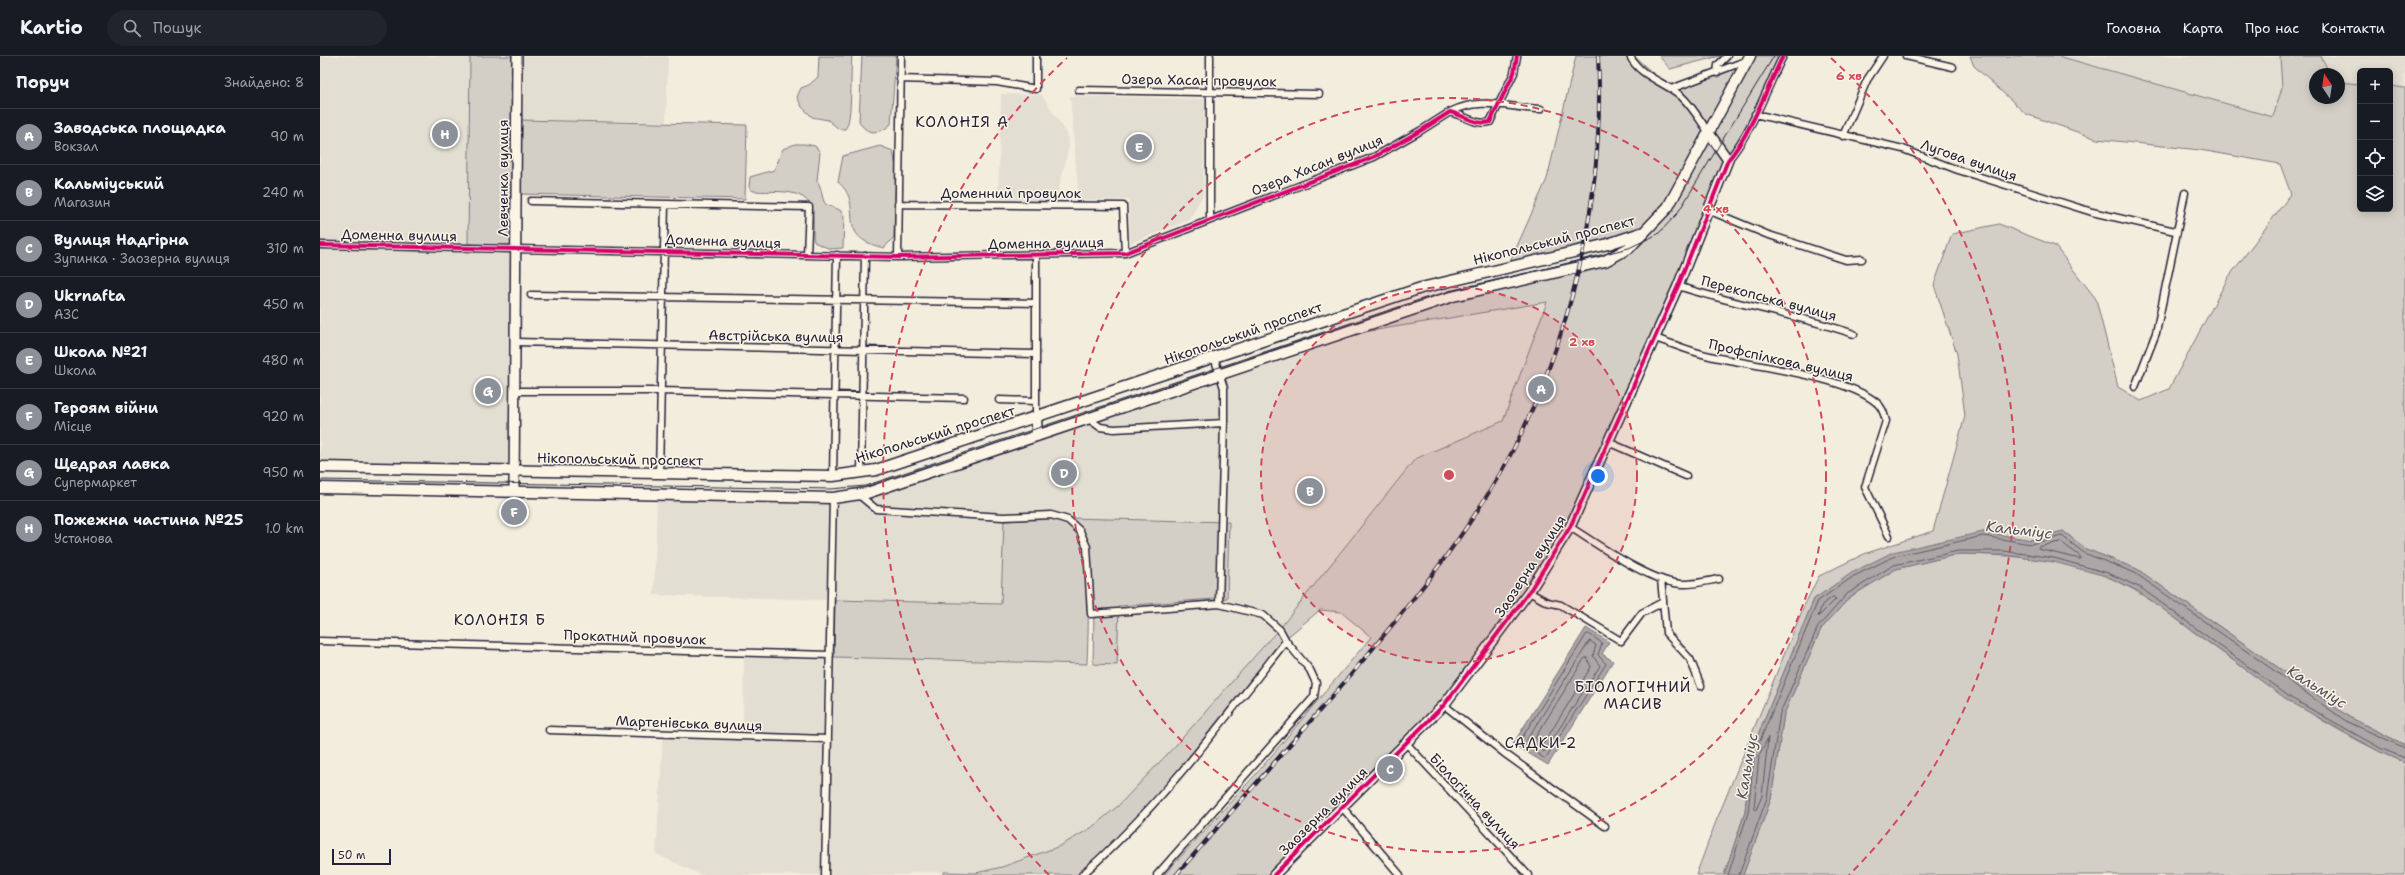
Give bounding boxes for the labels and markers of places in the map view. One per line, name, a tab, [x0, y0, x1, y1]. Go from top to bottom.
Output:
pin: H	[432, 119, 458, 149]
pin: E	[1126, 132, 1152, 162]
pin: A	[1528, 374, 1554, 404]
pin: G	[475, 376, 501, 406]
pin: D	[1051, 458, 1077, 488]
centre of rings	[1442, 468, 1456, 482]
pin: B	[1297, 476, 1323, 506]
pin: F	[501, 497, 527, 527]
pin: C	[1377, 754, 1403, 784]

